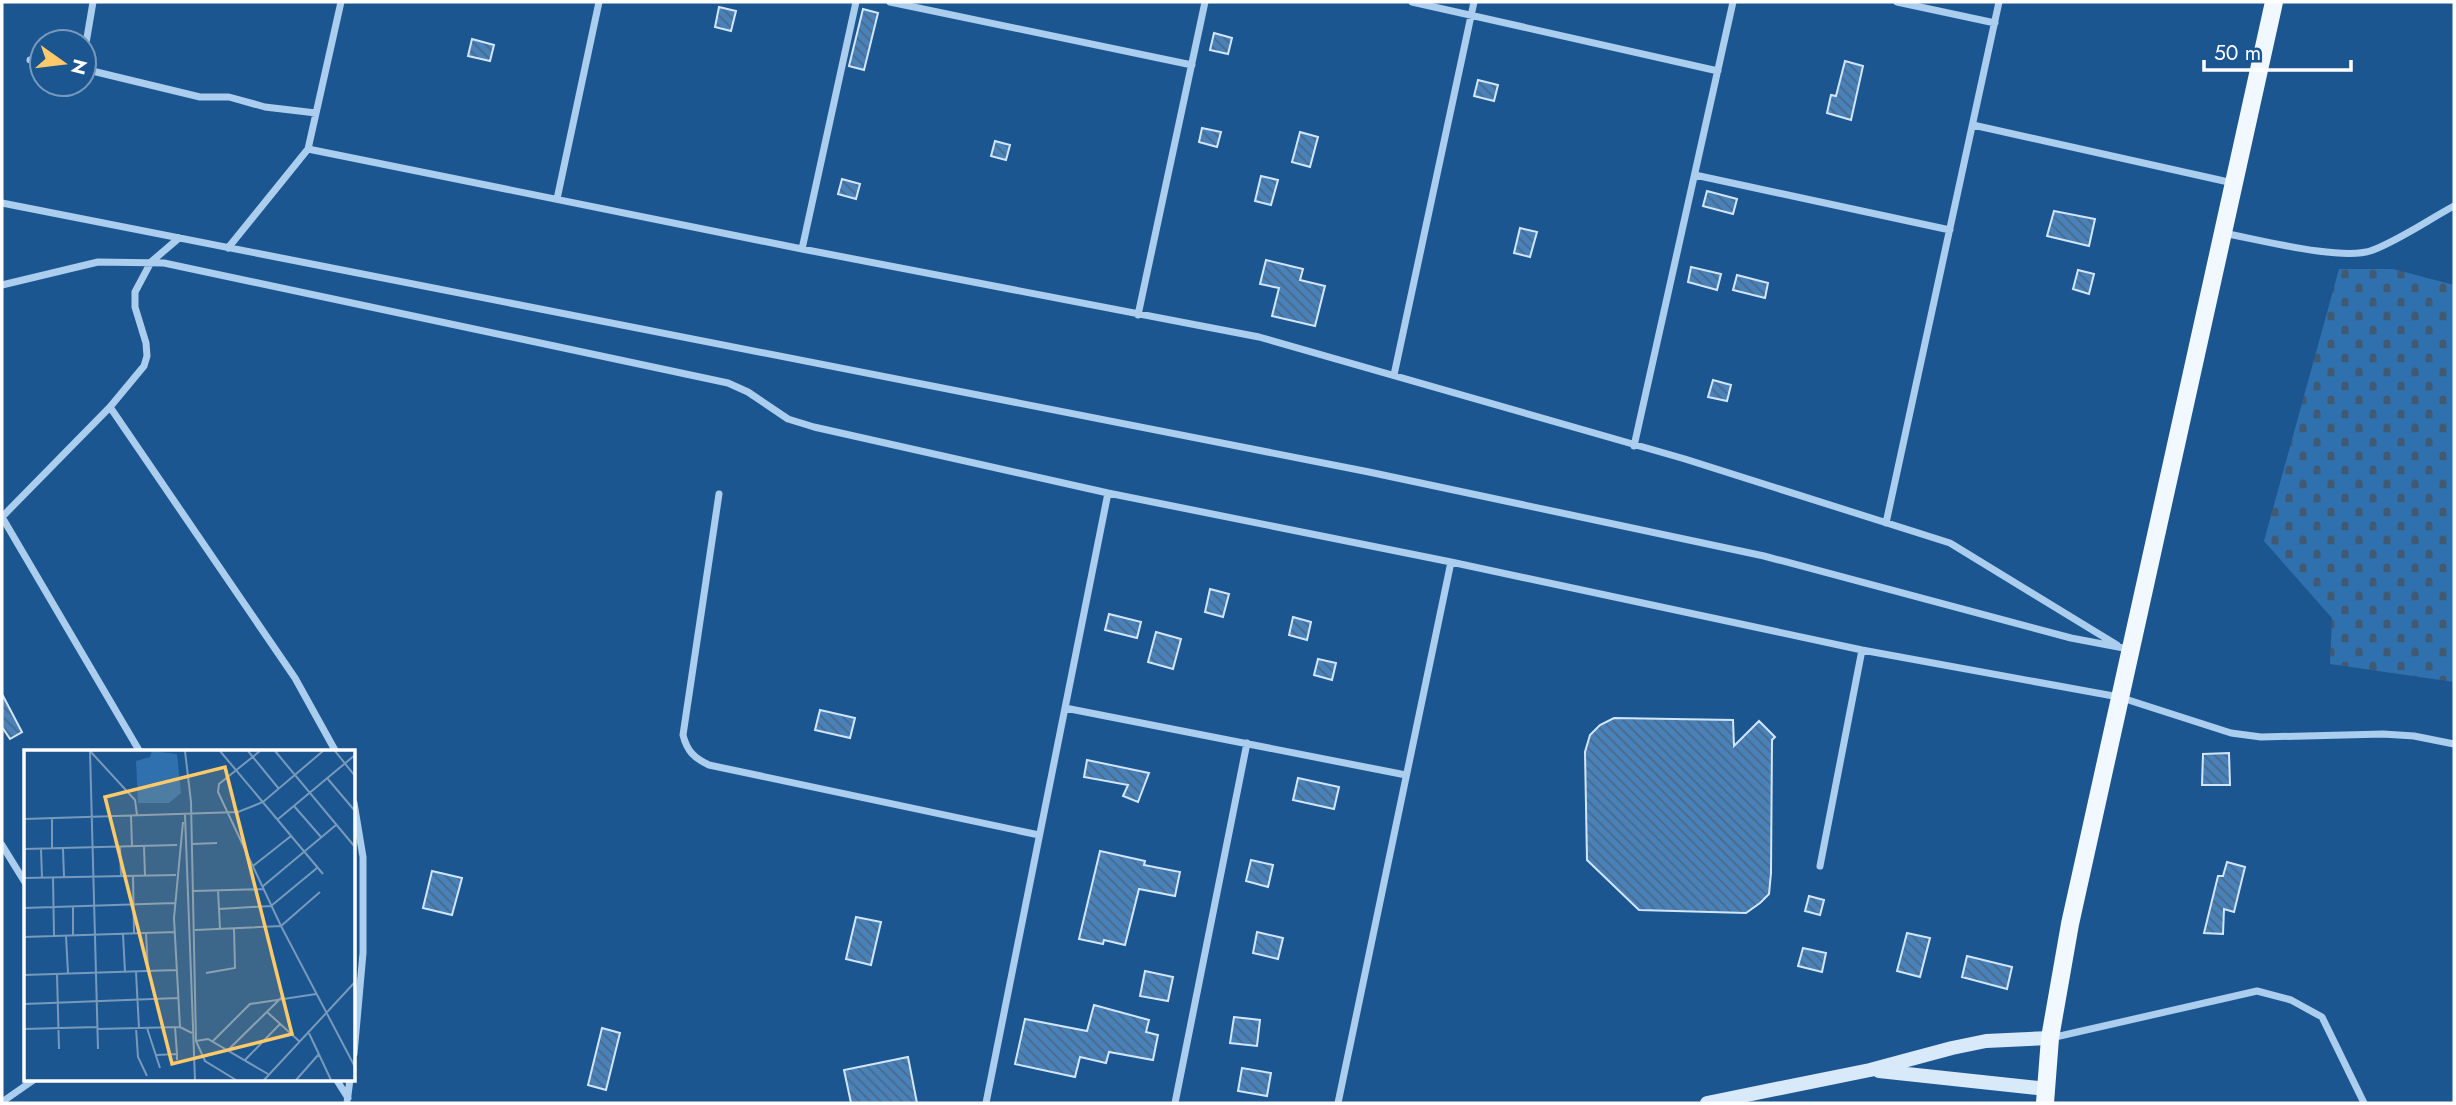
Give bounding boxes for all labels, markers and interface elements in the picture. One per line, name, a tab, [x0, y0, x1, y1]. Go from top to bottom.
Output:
north arrow	[28, 28, 98, 98]
scale bar	[2204, 28, 2351, 72]
text: 50 m	[2214, 38, 2261, 68]
text: N	[64, 56, 94, 78]
inset map	[24, 750, 355, 1080]

